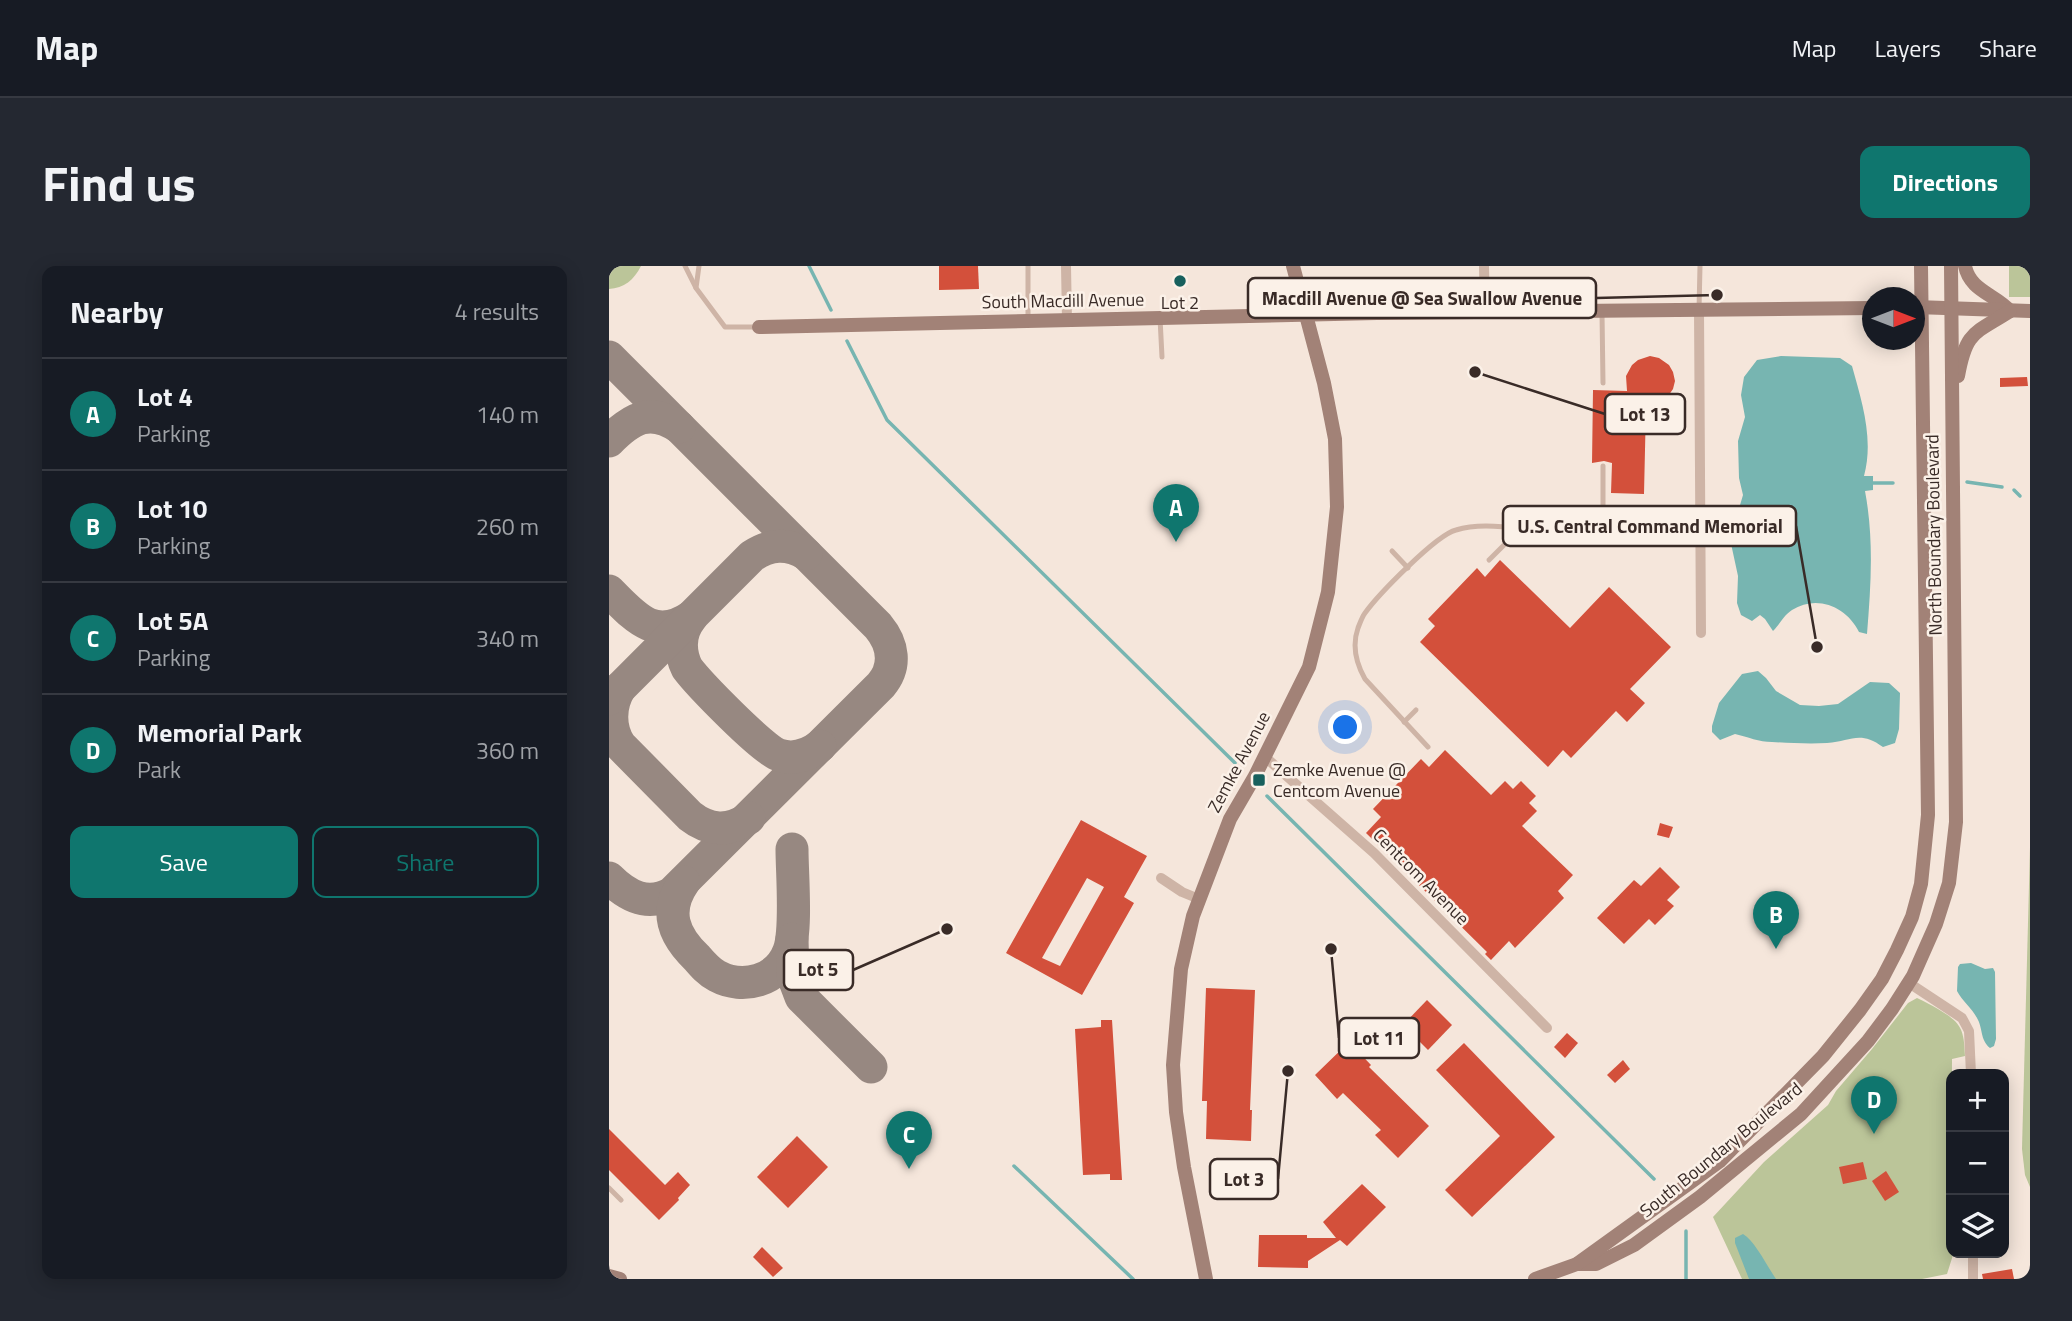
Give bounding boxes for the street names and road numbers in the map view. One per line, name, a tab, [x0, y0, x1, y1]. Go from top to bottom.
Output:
street label: South Macdill Avenue	[981, 286, 1145, 315]
street label: North Boundary Boulevard	[1918, 434, 1949, 636]
street label: Zemke Avenue	[1200, 706, 1277, 817]
street label: Centcom Avenue	[1367, 822, 1476, 931]
street label: South Boundary Boulevard	[1634, 1075, 1808, 1224]

